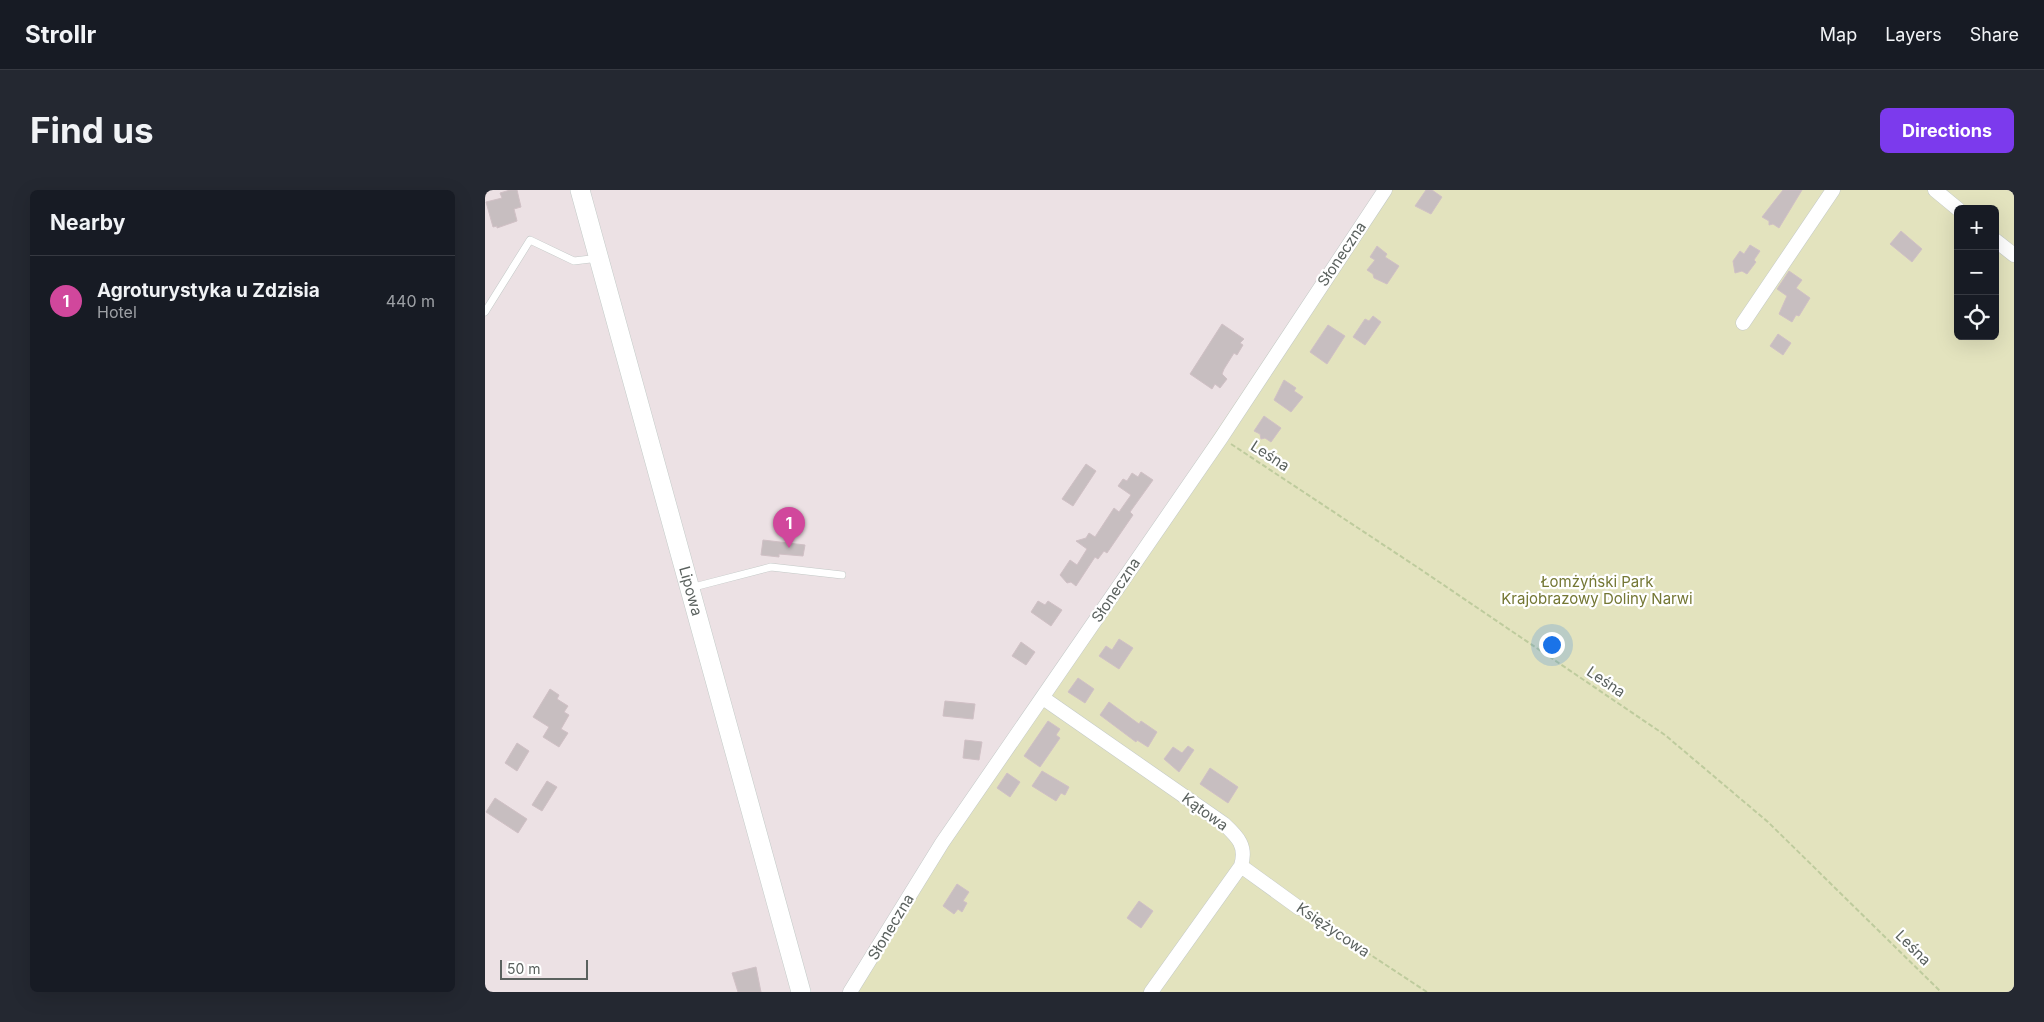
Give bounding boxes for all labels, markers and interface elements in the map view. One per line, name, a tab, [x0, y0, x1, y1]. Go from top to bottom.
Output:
text: Strollr	[25, 20, 96, 49]
text: Map	[1820, 24, 1857, 45]
text: Layers	[1885, 24, 1942, 45]
text: Share	[1970, 24, 2019, 45]
button: Directions	[1880, 108, 2014, 153]
text: Find us	[30, 109, 154, 151]
map controls	[1954, 205, 1999, 340]
button: +	[1954, 205, 1999, 250]
text: Nearby	[50, 210, 125, 235]
street label: Słoneczna	[1313, 218, 1370, 290]
button: −	[1954, 250, 1999, 295]
text: Agroturystyka u Zdzisia	[97, 279, 320, 302]
text: 1	[63, 291, 69, 311]
text: 440 m	[386, 291, 435, 311]
button: locate	[1954, 295, 1999, 340]
text: Hotel	[97, 302, 137, 322]
street label: Leśna	[1247, 436, 1293, 475]
pin: 1	[773, 507, 805, 548]
street label: Słoneczna	[1087, 554, 1144, 626]
street label: Lipowa	[675, 564, 707, 618]
park label: Łomżyński Park Krajobrazowy Doliny Narwi	[1501, 572, 1693, 608]
your location	[1539, 632, 1565, 658]
street label: Leśna	[1583, 662, 1629, 701]
street label: Kątowa	[1178, 788, 1232, 835]
street label: Słoneczna	[863, 890, 918, 963]
street label: Księżycowa	[1293, 898, 1374, 961]
street label: Leśna	[1892, 926, 1935, 969]
scale bar	[500, 957, 587, 980]
text: 50 m	[507, 960, 541, 977]

